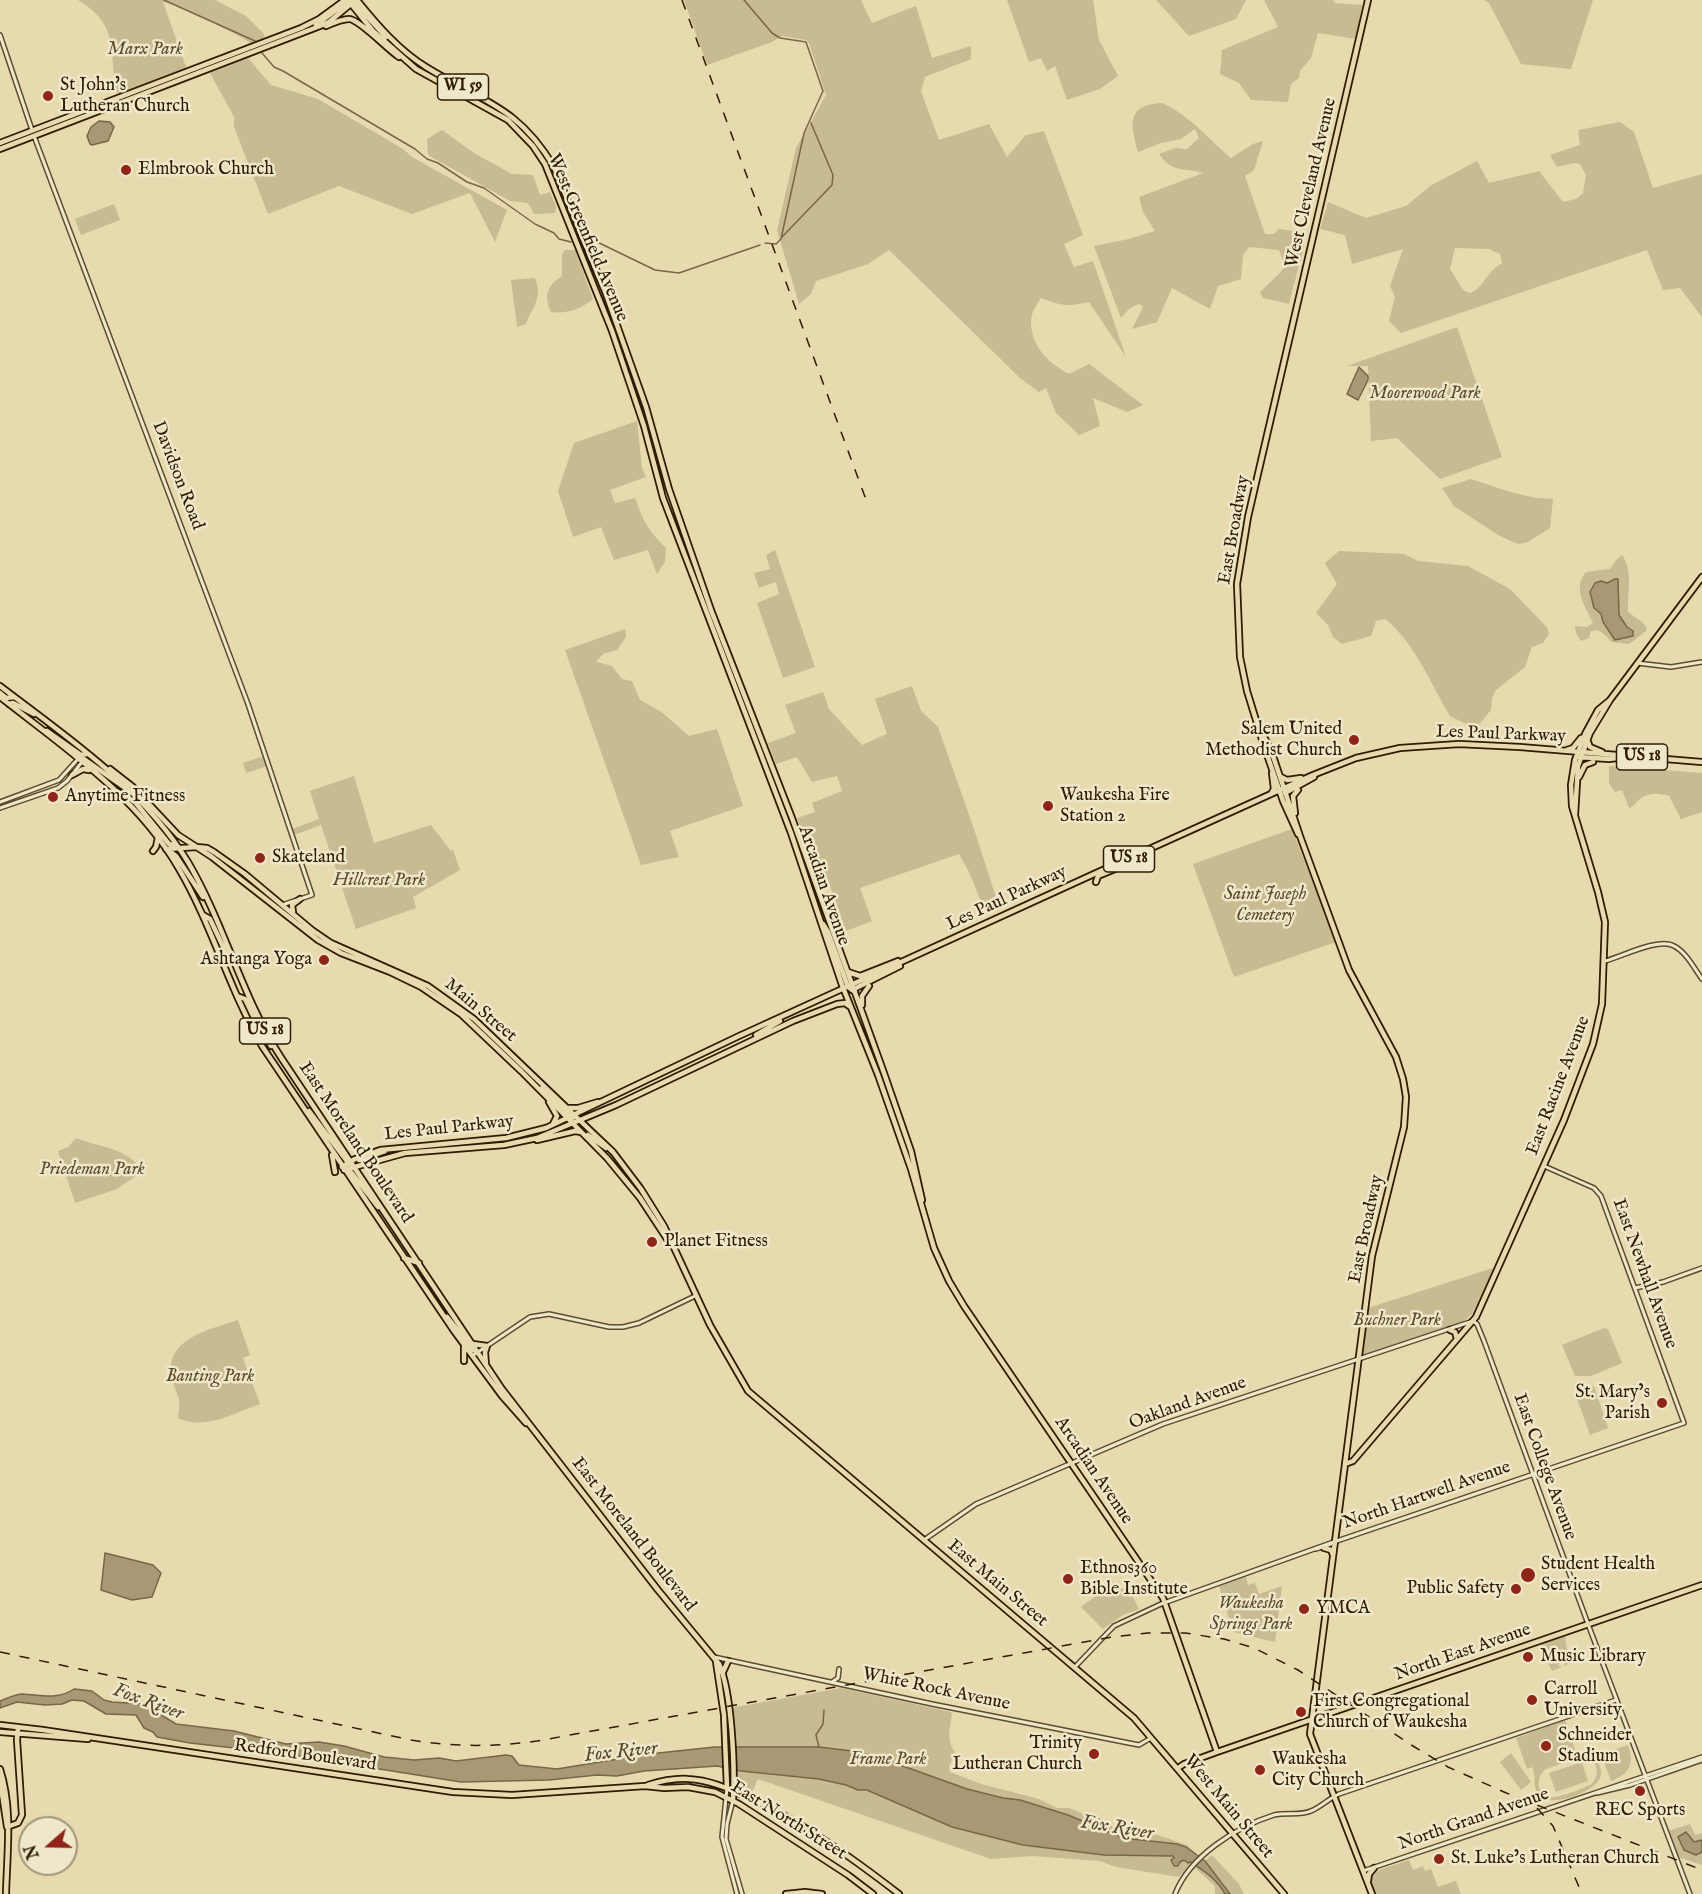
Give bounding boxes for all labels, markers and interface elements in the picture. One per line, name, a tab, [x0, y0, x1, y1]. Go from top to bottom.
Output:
park label: Marx Park	[107, 39, 183, 61]
road number: WI 59	[438, 74, 488, 100]
place label: St John's Lutheran Church	[60, 75, 190, 118]
marker: St John's Lutheran Church	[41, 89, 55, 103]
street label: West Cleveland Avenue	[1282, 96, 1342, 270]
street label: West Greenfield Avenue	[542, 151, 632, 325]
place label: Elmbrook Church	[138, 159, 274, 181]
marker: Elmbrook Church	[119, 163, 133, 177]
park label: Moorewood Park	[1369, 383, 1481, 405]
street label: Davidson Road	[146, 419, 208, 533]
street label: East Broadway	[1215, 474, 1255, 586]
place label: Salem United Methodist Church	[1205, 719, 1342, 762]
street label: Les Paul Parkway	[1436, 722, 1566, 748]
marker: Salem United Methodist Church	[1347, 733, 1361, 747]
road number: US 18	[1616, 744, 1668, 770]
place label: Waukesha Fire Station 2	[1060, 785, 1170, 828]
place label: Anytime Fitness	[65, 786, 185, 808]
marker: Anytime Fitness	[46, 790, 60, 804]
marker: Waukesha Fire Station 2	[1041, 799, 1055, 813]
street label: Arcadian Avenue	[792, 823, 854, 949]
road number: US 18	[1104, 846, 1154, 872]
place label: Skateland	[272, 847, 345, 869]
marker: Skateland	[253, 851, 267, 865]
street label: Les Paul Parkway	[943, 862, 1071, 936]
park label: Hillcrest Park	[333, 870, 425, 892]
park label: Saint Joseph Cemetery	[1224, 884, 1306, 926]
place label: Ashtanga Yoga	[201, 949, 312, 971]
marker: Ashtanga Yoga	[317, 953, 331, 967]
street label: Main Street	[439, 975, 521, 1047]
street label: East Racine Avenue	[1523, 1013, 1595, 1159]
road number: US 18	[240, 1018, 290, 1044]
street label: East Moreland Boulevard	[293, 1058, 417, 1228]
street label: Les Paul Parkway	[383, 1111, 515, 1147]
park label: Priedeman Park	[39, 1159, 145, 1181]
street label: East Broadway	[1345, 1173, 1389, 1285]
street label: East Newhall Avenue	[1607, 1196, 1681, 1352]
place label: Planet Fitness	[664, 1231, 768, 1253]
marker: Planet Fitness	[645, 1235, 659, 1249]
park label: Buchner Park	[1353, 1310, 1441, 1332]
park label: Banting Park	[166, 1366, 254, 1388]
street label: Oakland Avenue	[1126, 1373, 1250, 1435]
place label: St. Mary’s Parish	[1575, 1382, 1650, 1424]
street label: East College Avenue	[1507, 1391, 1581, 1543]
marker: St. Mary’s Parish	[1655, 1396, 1669, 1410]
street label: Arcadian Avenue	[1049, 1413, 1137, 1529]
street label: East Moreland Boulevard	[566, 1454, 700, 1616]
street label: North Hartwell Avenue	[1340, 1457, 1514, 1535]
street label: East Main Street	[942, 1536, 1052, 1632]
place label: Student Health Services	[1541, 1554, 1655, 1596]
place label: Ethnos360 Bible Institute	[1080, 1558, 1188, 1600]
marker: Student Health Services	[1519, 1566, 1537, 1584]
marker: Ethnos360 Bible Institute	[1061, 1572, 1075, 1586]
place label: Public Safety	[1407, 1578, 1504, 1600]
marker: Public Safety	[1509, 1582, 1523, 1596]
park label: Waukesha Springs Park	[1210, 1593, 1292, 1636]
place label: YMCA	[1316, 1598, 1370, 1620]
marker: YMCA	[1297, 1602, 1311, 1616]
street label: North East Avenue	[1392, 1620, 1534, 1686]
place label: Music Library	[1540, 1646, 1646, 1668]
marker: Music Library	[1521, 1650, 1535, 1664]
street label: White Rock Avenue	[860, 1664, 1012, 1716]
water label: Fox River	[109, 1679, 187, 1727]
place label: Carroll University	[1544, 1679, 1622, 1722]
place label: First Congregational Church of Waukesha	[1313, 1691, 1469, 1734]
marker: Carroll University	[1525, 1693, 1539, 1707]
marker: First Congregational Church of Waukesha	[1294, 1705, 1308, 1719]
place label: Schneider Stadium	[1558, 1725, 1632, 1768]
place label: Trinity Lutheran Church	[952, 1733, 1082, 1776]
street label: Redford Boulevard	[232, 1735, 378, 1777]
water label: Fox River	[583, 1737, 659, 1769]
marker: Schneider Stadium	[1539, 1739, 1553, 1753]
marker: Trinity Lutheran Church	[1087, 1747, 1101, 1761]
park label: Frame Park	[849, 1749, 927, 1771]
place label: Waukesha City Church	[1272, 1749, 1364, 1792]
street label: West Main Street	[1178, 1751, 1278, 1863]
marker: Waukesha City Church	[1253, 1763, 1267, 1777]
street label: East North Street	[726, 1777, 850, 1865]
street label: North Grand Avenue	[1396, 1784, 1552, 1856]
marker: REC Sports	[1633, 1784, 1647, 1798]
place label: REC Sports	[1595, 1800, 1685, 1822]
water label: Fox River	[1079, 1811, 1155, 1847]
north arrow	[18, 1816, 78, 1876]
text: N	[21, 1842, 45, 1861]
place label: St. Luke’s Lutheran Church	[1451, 1848, 1659, 1870]
marker: St. Luke’s Lutheran Church	[1432, 1852, 1446, 1866]

